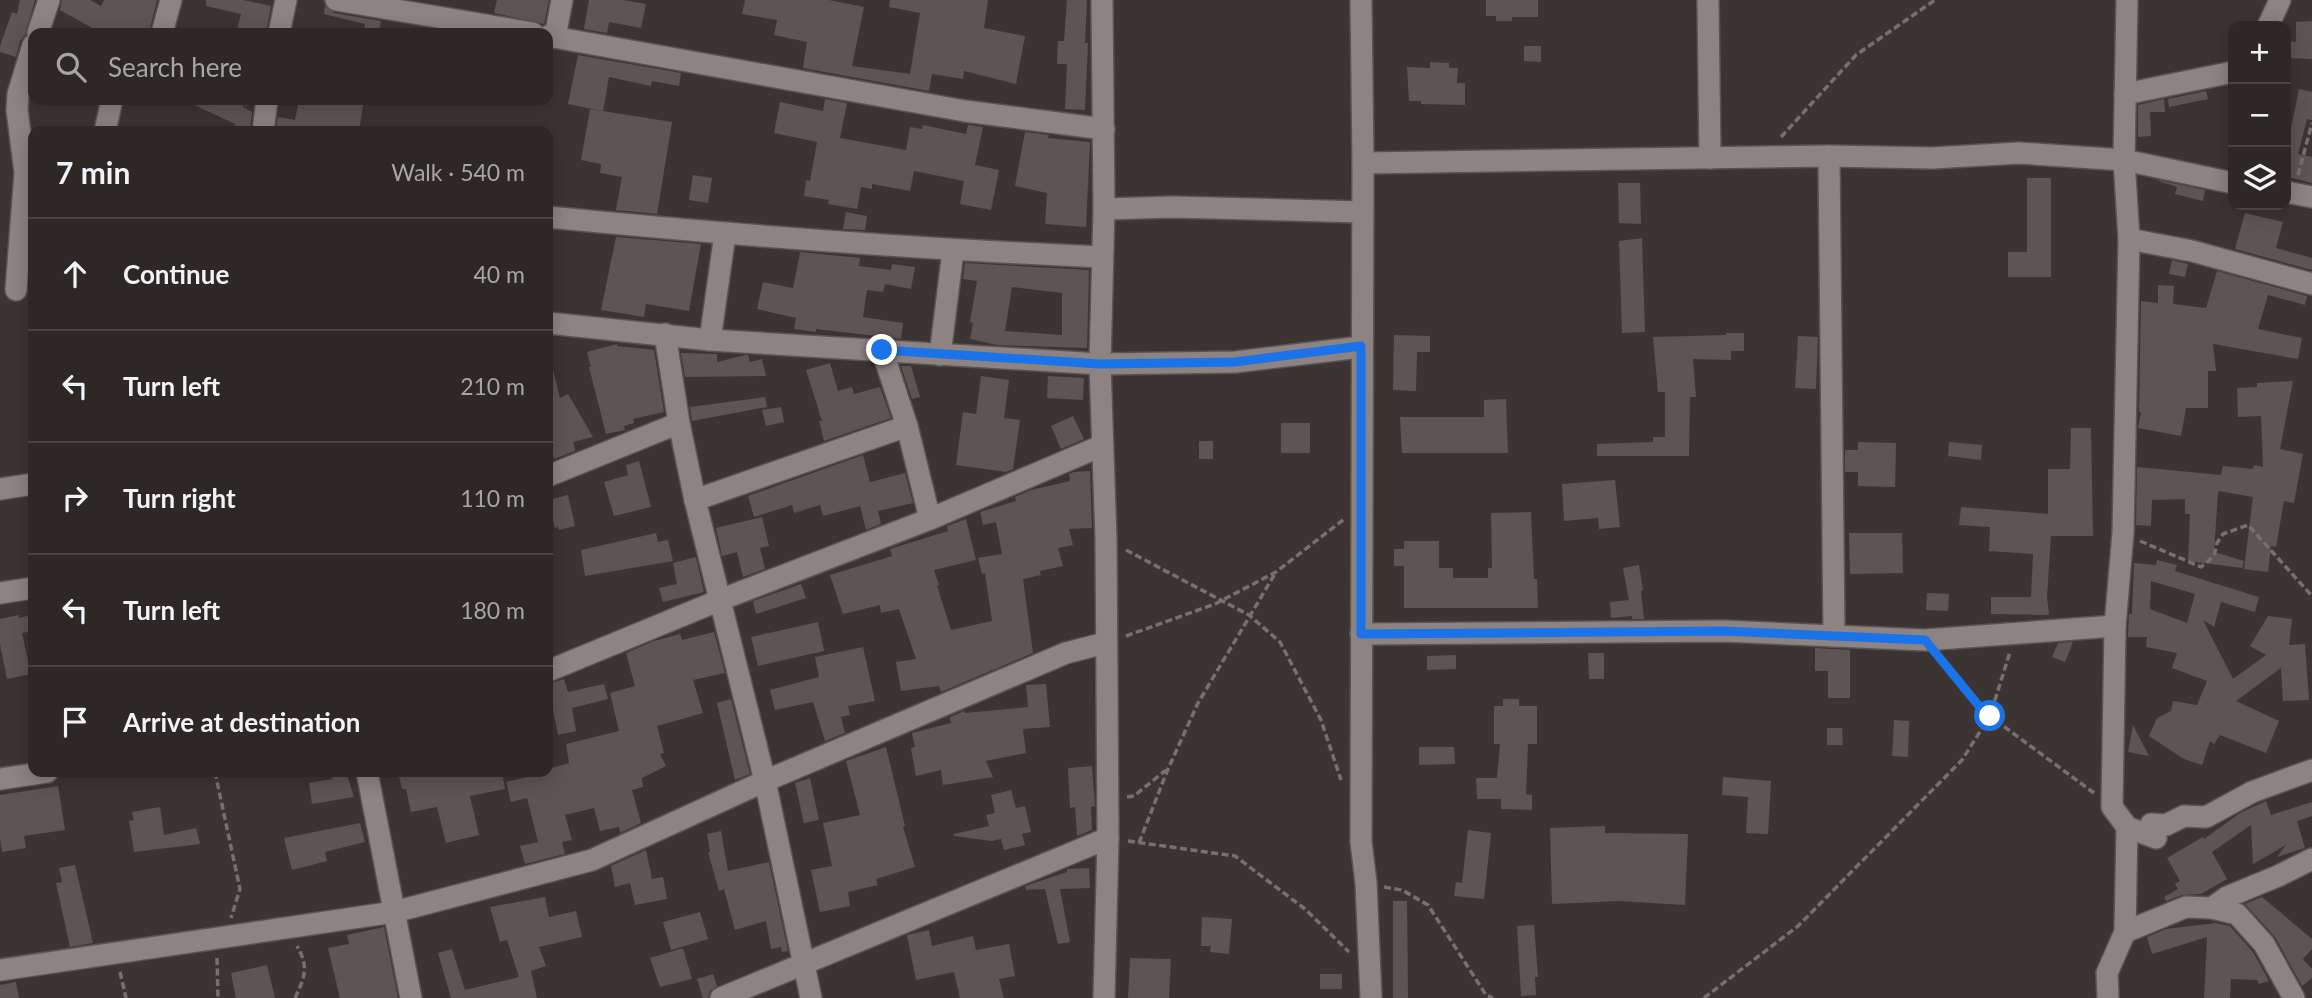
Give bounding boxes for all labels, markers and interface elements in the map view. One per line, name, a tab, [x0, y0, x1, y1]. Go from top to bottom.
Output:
map controls	[2228, 21, 2291, 210]
button: +	[2228, 21, 2291, 84]
search box	[28, 28, 553, 105]
icon: search	[52, 48, 90, 86]
text: Search here	[108, 51, 242, 83]
button: −	[2228, 84, 2291, 147]
button: layers	[2228, 147, 2291, 210]
text: 7 min	[56, 154, 130, 190]
text: Walk · 540 m	[391, 158, 525, 186]
icon: ahead	[56, 255, 94, 293]
text: Continue	[123, 258, 229, 290]
text: 40 m	[474, 260, 525, 288]
route end	[866, 334, 897, 365]
icon: left	[56, 367, 94, 405]
text: Turn left	[123, 370, 220, 402]
text: 210 m	[460, 372, 525, 400]
icon: right	[56, 479, 94, 517]
text: Turn right	[123, 482, 236, 514]
text: 110 m	[460, 484, 525, 512]
icon: left	[56, 591, 94, 629]
text: Turn left	[123, 594, 220, 626]
text: 180 m	[460, 596, 525, 624]
route start	[1974, 700, 2005, 731]
icon: arrive	[56, 703, 94, 741]
text: Arrive at destination	[123, 706, 360, 738]

